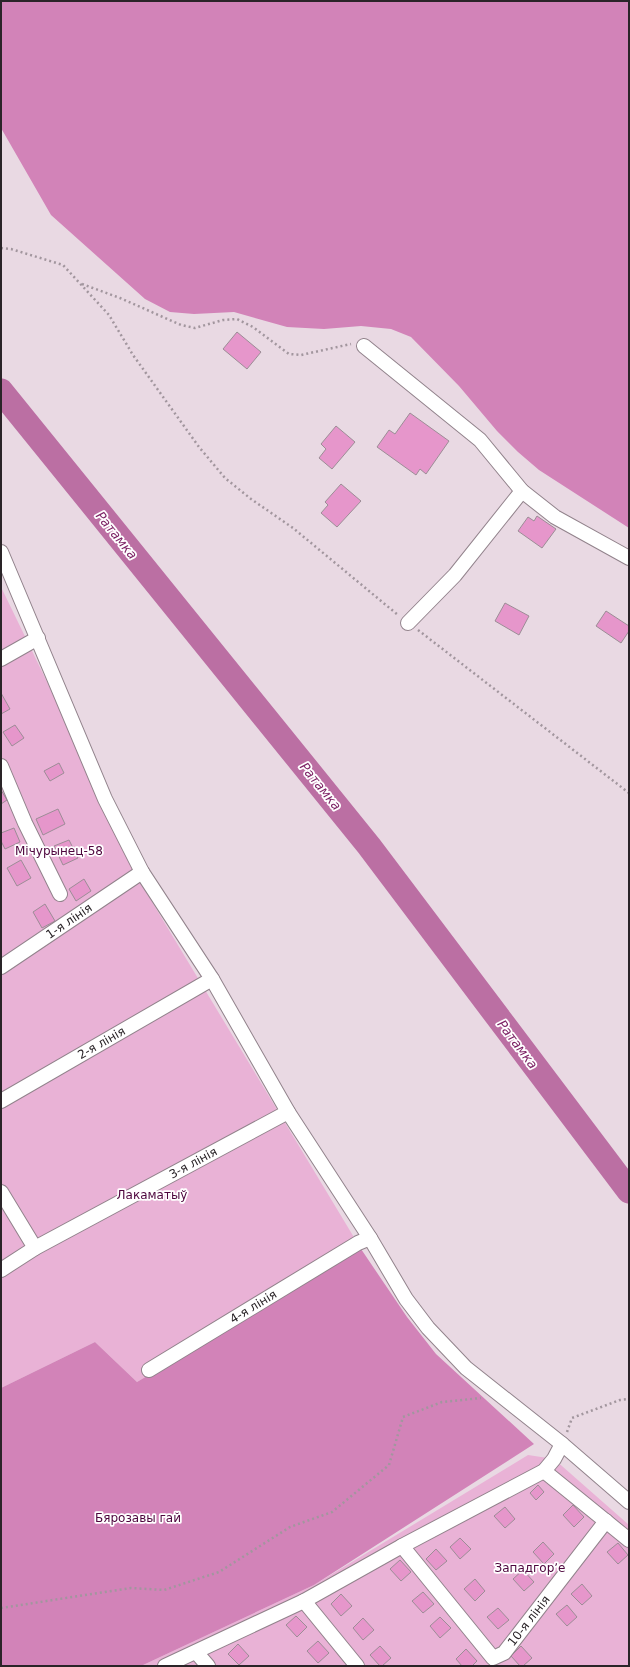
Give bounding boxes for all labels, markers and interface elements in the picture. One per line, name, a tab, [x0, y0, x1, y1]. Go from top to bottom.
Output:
water label: Ратамка	[93, 508, 140, 562]
water label: Ратамка	[297, 759, 344, 813]
park label: Мічурынец-58	[15, 844, 103, 858]
street label: 1-я лінія	[43, 901, 95, 942]
water label: Ратамка	[494, 1017, 541, 1072]
street label: 2-я лінія	[75, 1024, 128, 1062]
street label: 3-я лінія	[167, 1144, 220, 1182]
park label: Лакаматыў	[117, 1188, 187, 1202]
street label: 4-я лінія	[227, 1287, 279, 1326]
park label: Бярозавы гай	[95, 1511, 181, 1525]
park label: Западгорʼе	[494, 1561, 566, 1575]
street label: 10-я лінія	[505, 1593, 553, 1649]

